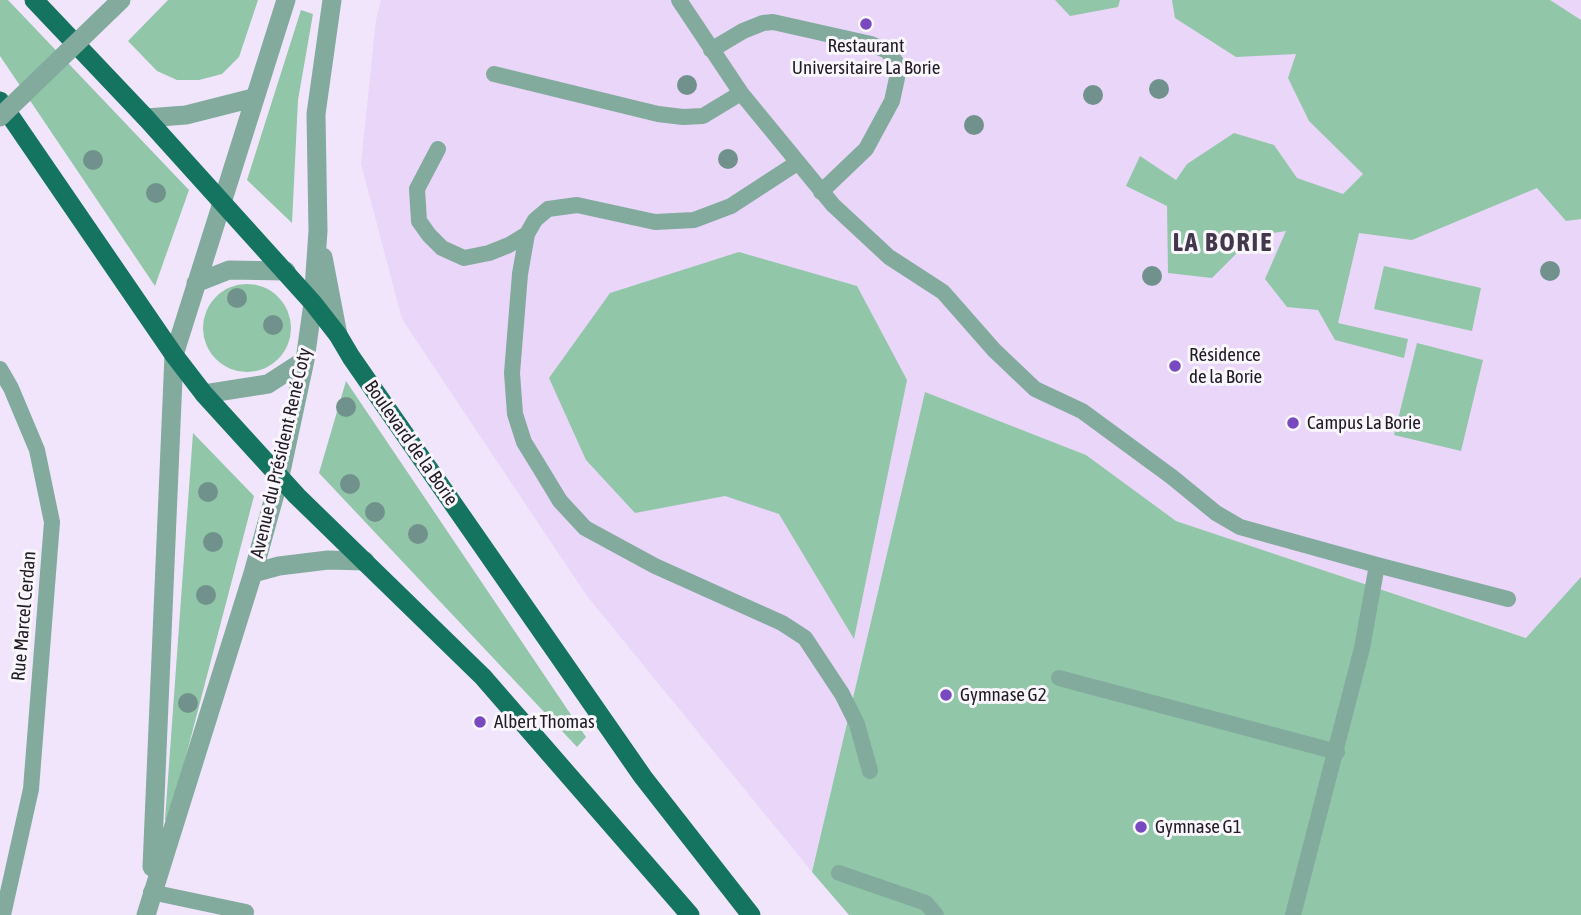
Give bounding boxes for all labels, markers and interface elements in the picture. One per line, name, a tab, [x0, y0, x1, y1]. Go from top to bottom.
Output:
marker: Restaurant Universitaire La Borie	[858, 16, 874, 32]
place label: Restaurant Universitaire La Borie	[792, 35, 940, 79]
district label: LA BORIE	[1174, 227, 1272, 259]
place label: Résidence de la Borie	[1189, 344, 1262, 388]
street label: Avenue du Président René Coty	[246, 346, 316, 560]
marker: Résidence de la Borie	[1167, 358, 1183, 374]
street label: Boulevard de la Borie	[359, 376, 463, 510]
place label: Campus La Borie	[1307, 412, 1421, 434]
marker: Campus La Borie	[1285, 415, 1301, 431]
street label: Rue Marcel Cerdan	[7, 550, 41, 682]
place label: Gymnase G2	[960, 684, 1047, 706]
marker: Gymnase G2	[938, 687, 954, 703]
place label: Albert Thomas	[494, 711, 595, 733]
marker: Albert Thomas	[472, 714, 488, 730]
place label: Gymnase G1	[1155, 816, 1242, 838]
marker: Gymnase G1	[1133, 819, 1149, 835]

